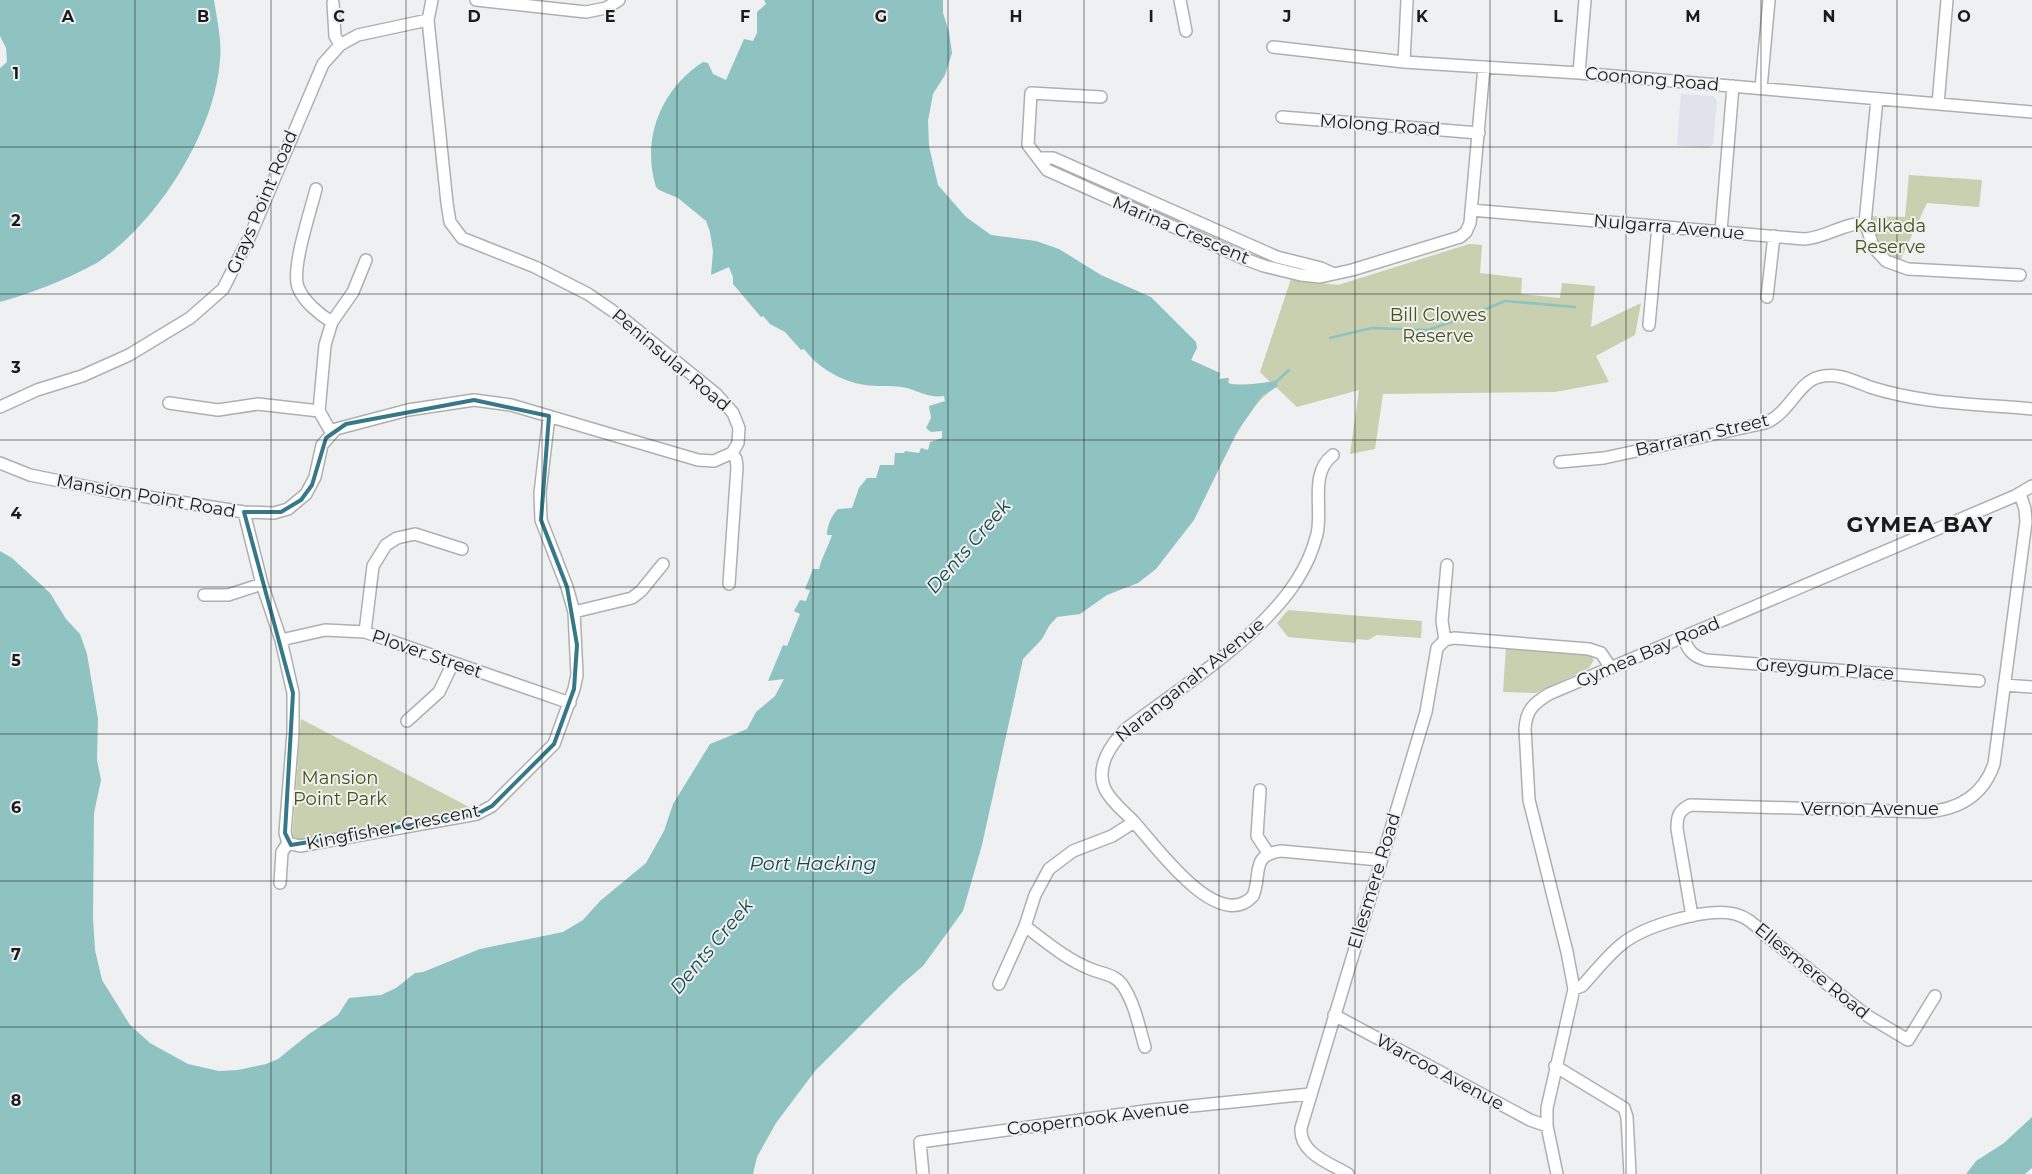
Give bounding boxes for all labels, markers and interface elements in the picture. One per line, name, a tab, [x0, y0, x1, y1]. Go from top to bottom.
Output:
text: A	[61, 7, 75, 26]
text: B	[197, 7, 209, 26]
text: C	[333, 7, 345, 26]
text: D	[467, 7, 481, 26]
text: E	[605, 7, 615, 26]
text: F	[740, 7, 750, 26]
text: G	[875, 7, 887, 26]
text: H	[1010, 7, 1022, 26]
text: I	[1148, 7, 1154, 26]
text: J	[1282, 7, 1291, 26]
text: K	[1416, 7, 1429, 26]
text: L	[1553, 7, 1563, 26]
text: M	[1685, 7, 1701, 26]
text: N	[1823, 7, 1835, 26]
text: O	[1957, 7, 1971, 26]
street label: Coonong Road	[1584, 62, 1720, 96]
text: 1	[13, 64, 19, 83]
street label: Molong Road	[1319, 110, 1441, 140]
street label: Grays Point Road	[222, 127, 302, 277]
street label: Marina Crescent	[1109, 191, 1253, 269]
street label: Nulgarra Avenue	[1593, 209, 1745, 245]
text: 2	[11, 211, 21, 230]
park label: Kalkada Reserve	[1854, 215, 1926, 258]
street label: Peninsular Road	[607, 304, 735, 416]
park label: Bill Clowes Reserve	[1390, 304, 1487, 347]
text: 3	[10, 358, 21, 377]
street label: Barraran Street	[1633, 409, 1771, 461]
street label: Mansion Point Road	[55, 469, 237, 523]
water label: Dents Creek	[921, 494, 1016, 598]
text: 4	[10, 504, 22, 523]
district label: GYMEA BAY	[1847, 511, 1994, 538]
street label: Gymea Bay Road	[1573, 612, 1723, 692]
street label: Naranganah Avenue	[1111, 613, 1269, 747]
street label: Plover Street	[369, 625, 485, 683]
text: 5	[11, 651, 21, 670]
street label: Greygum Place	[1755, 653, 1895, 685]
park label: Mansion Point Park	[293, 767, 387, 810]
text: 6	[11, 798, 21, 817]
street label: Vernon Avenue	[1801, 798, 1939, 820]
street label: Kingfisher Crescent	[304, 799, 482, 855]
street label: Ellesmere Road	[1343, 810, 1405, 952]
water label: Port Hacking	[749, 852, 877, 875]
water label: Dents Creek	[665, 893, 758, 999]
street label: Ellesmere Road	[1750, 918, 1874, 1024]
text: 7	[11, 945, 21, 964]
street label: Warcoo Avenue	[1372, 1029, 1508, 1115]
text: 8	[11, 1091, 21, 1110]
street label: Coopernook Avenue	[1006, 1096, 1190, 1140]

